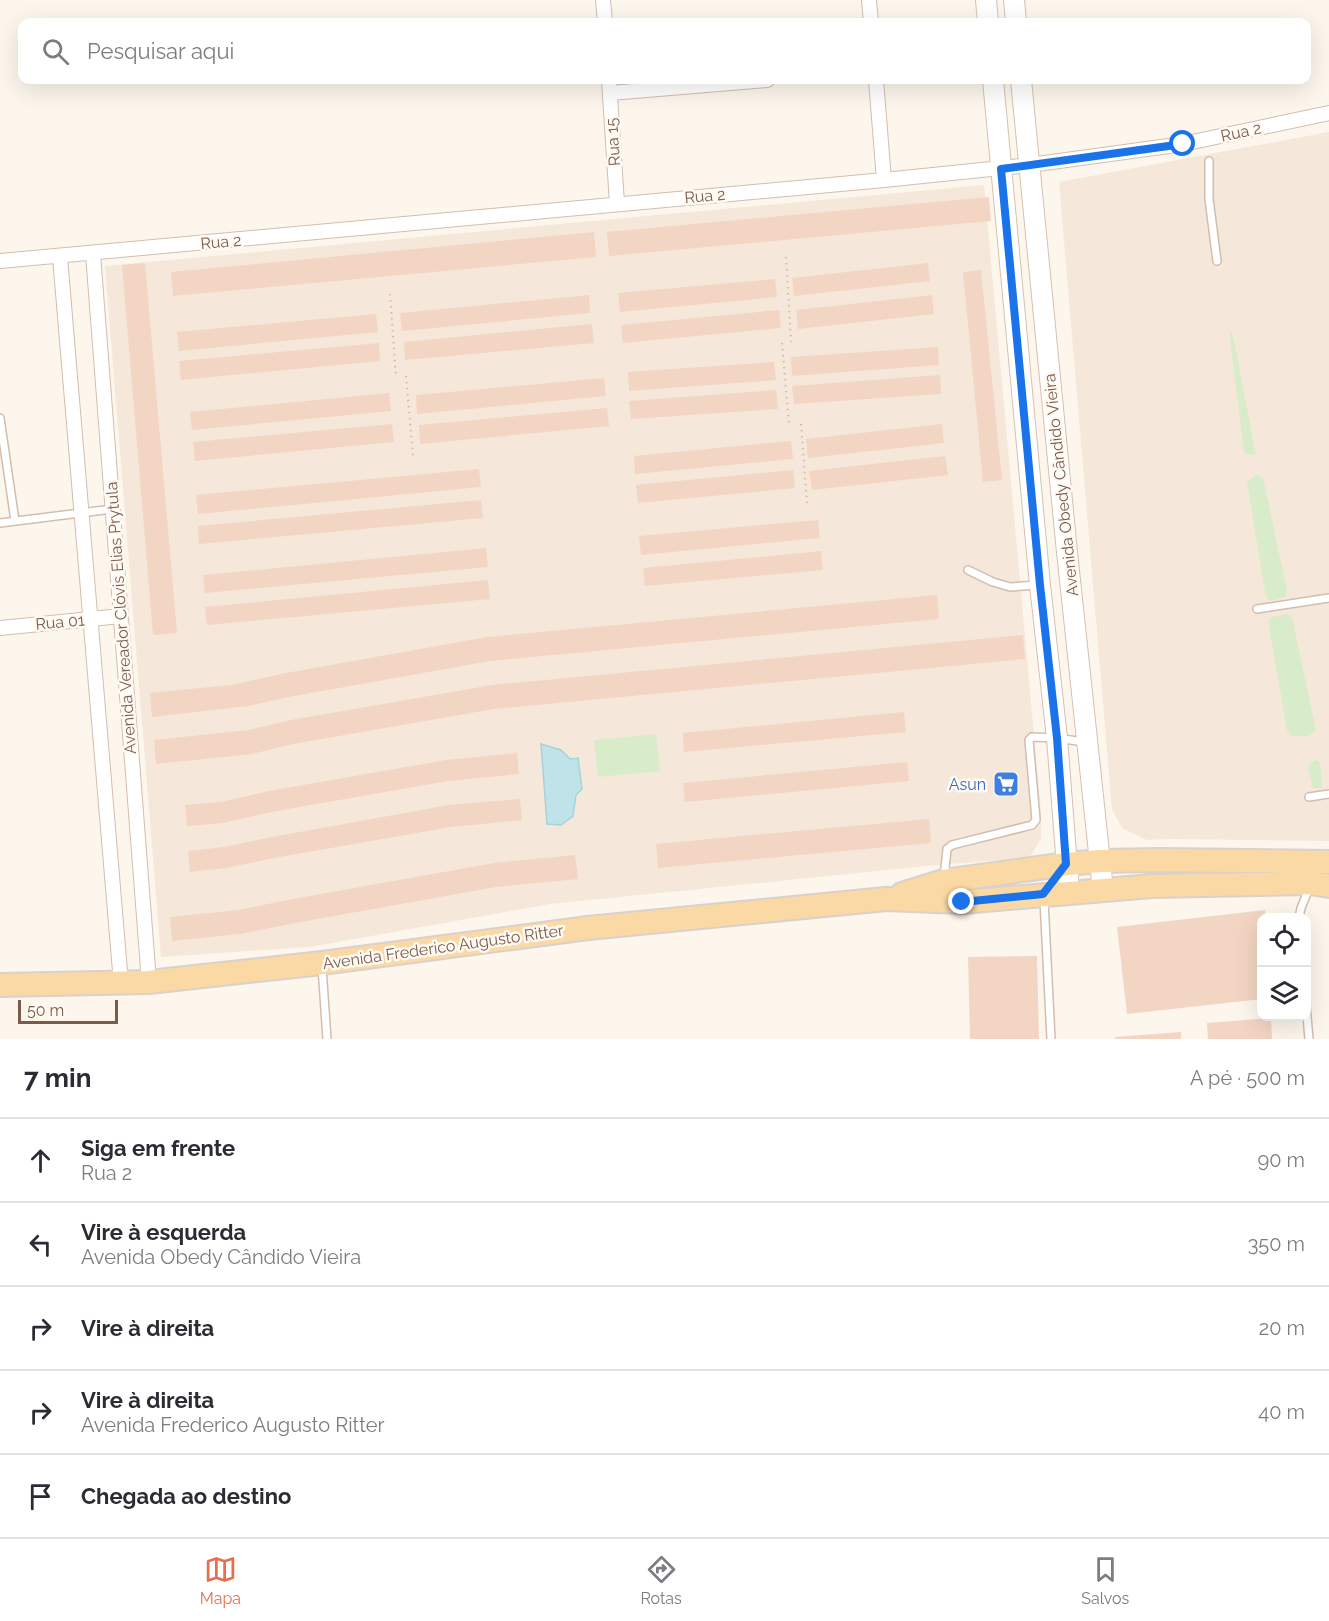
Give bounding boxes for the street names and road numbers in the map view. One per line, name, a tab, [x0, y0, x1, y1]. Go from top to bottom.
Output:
street label: Rua 15	[602, 117, 624, 167]
street label: Rua 2	[1219, 118, 1263, 146]
street label: Rua 2	[684, 185, 726, 207]
street label: Rua 2	[200, 231, 242, 253]
street label: Avenida Obedy Cândido Vieira	[1040, 373, 1082, 597]
street label: Avenida Vereador Clóvis Elias Prytula	[102, 481, 140, 755]
street label: Rua 01	[35, 610, 86, 634]
street label: Avenida Frederico Augusto Ritter	[321, 921, 565, 973]

